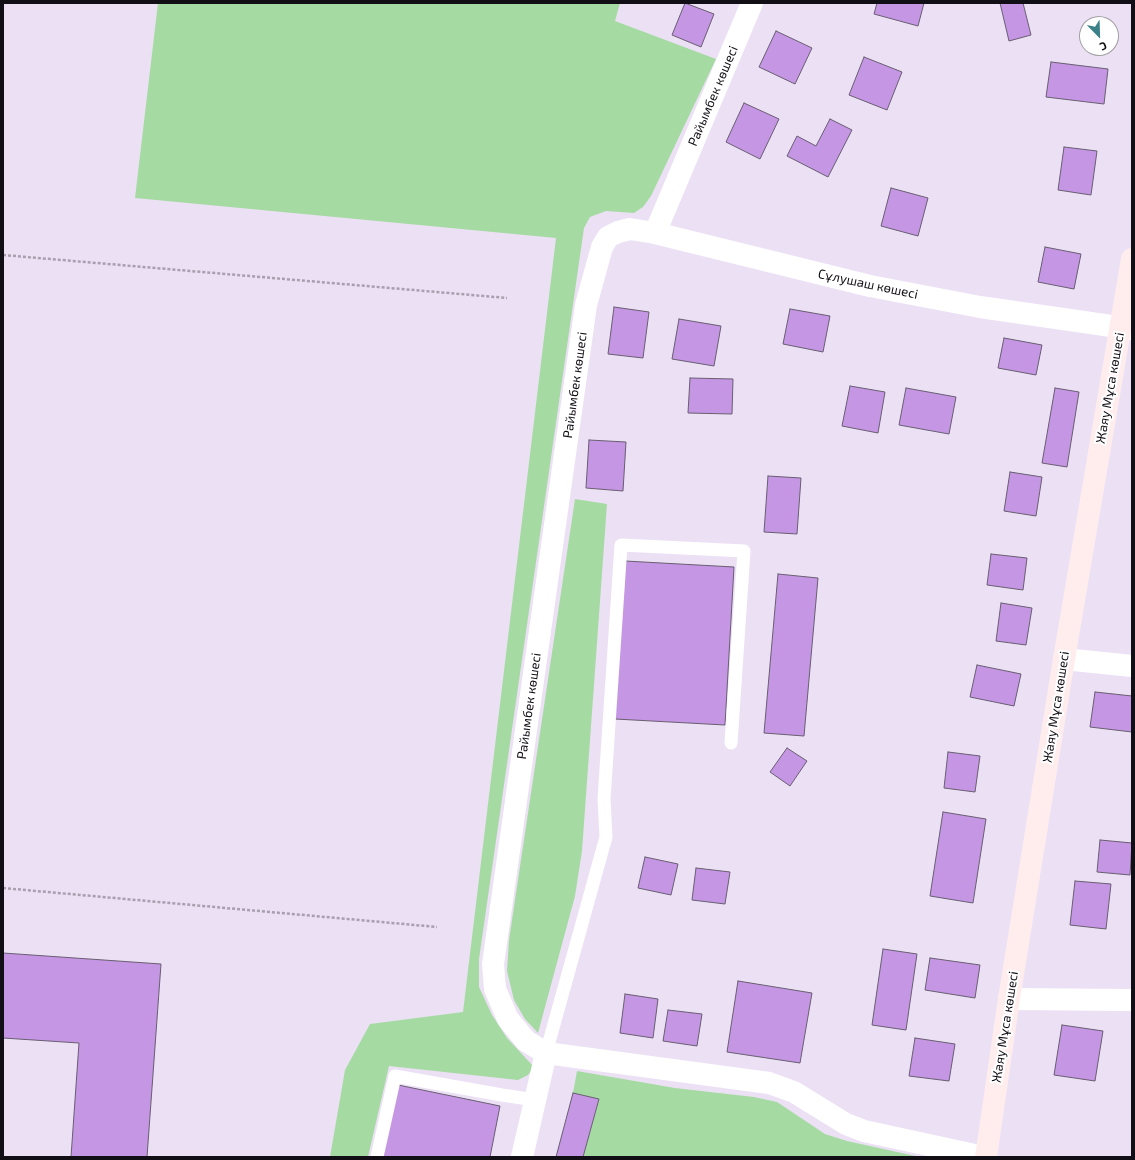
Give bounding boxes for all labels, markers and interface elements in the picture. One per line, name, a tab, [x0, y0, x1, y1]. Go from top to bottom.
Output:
north arrow	[1079, 16, 1119, 56]
text: С	[1098, 39, 1109, 54]
street label: Райымбек көшесі	[685, 44, 741, 148]
street label: Сұлушаш көшесі	[817, 266, 919, 302]
street label: Райымбек көшесі	[560, 331, 590, 439]
street label: Жаяу Мұса көшесі	[1093, 331, 1127, 445]
street label: Жаяу Мұса көшесі	[1039, 650, 1073, 764]
street label: Райымбек көшесі	[514, 652, 544, 760]
street label: Жаяу Мұса көшесі	[988, 970, 1022, 1084]

